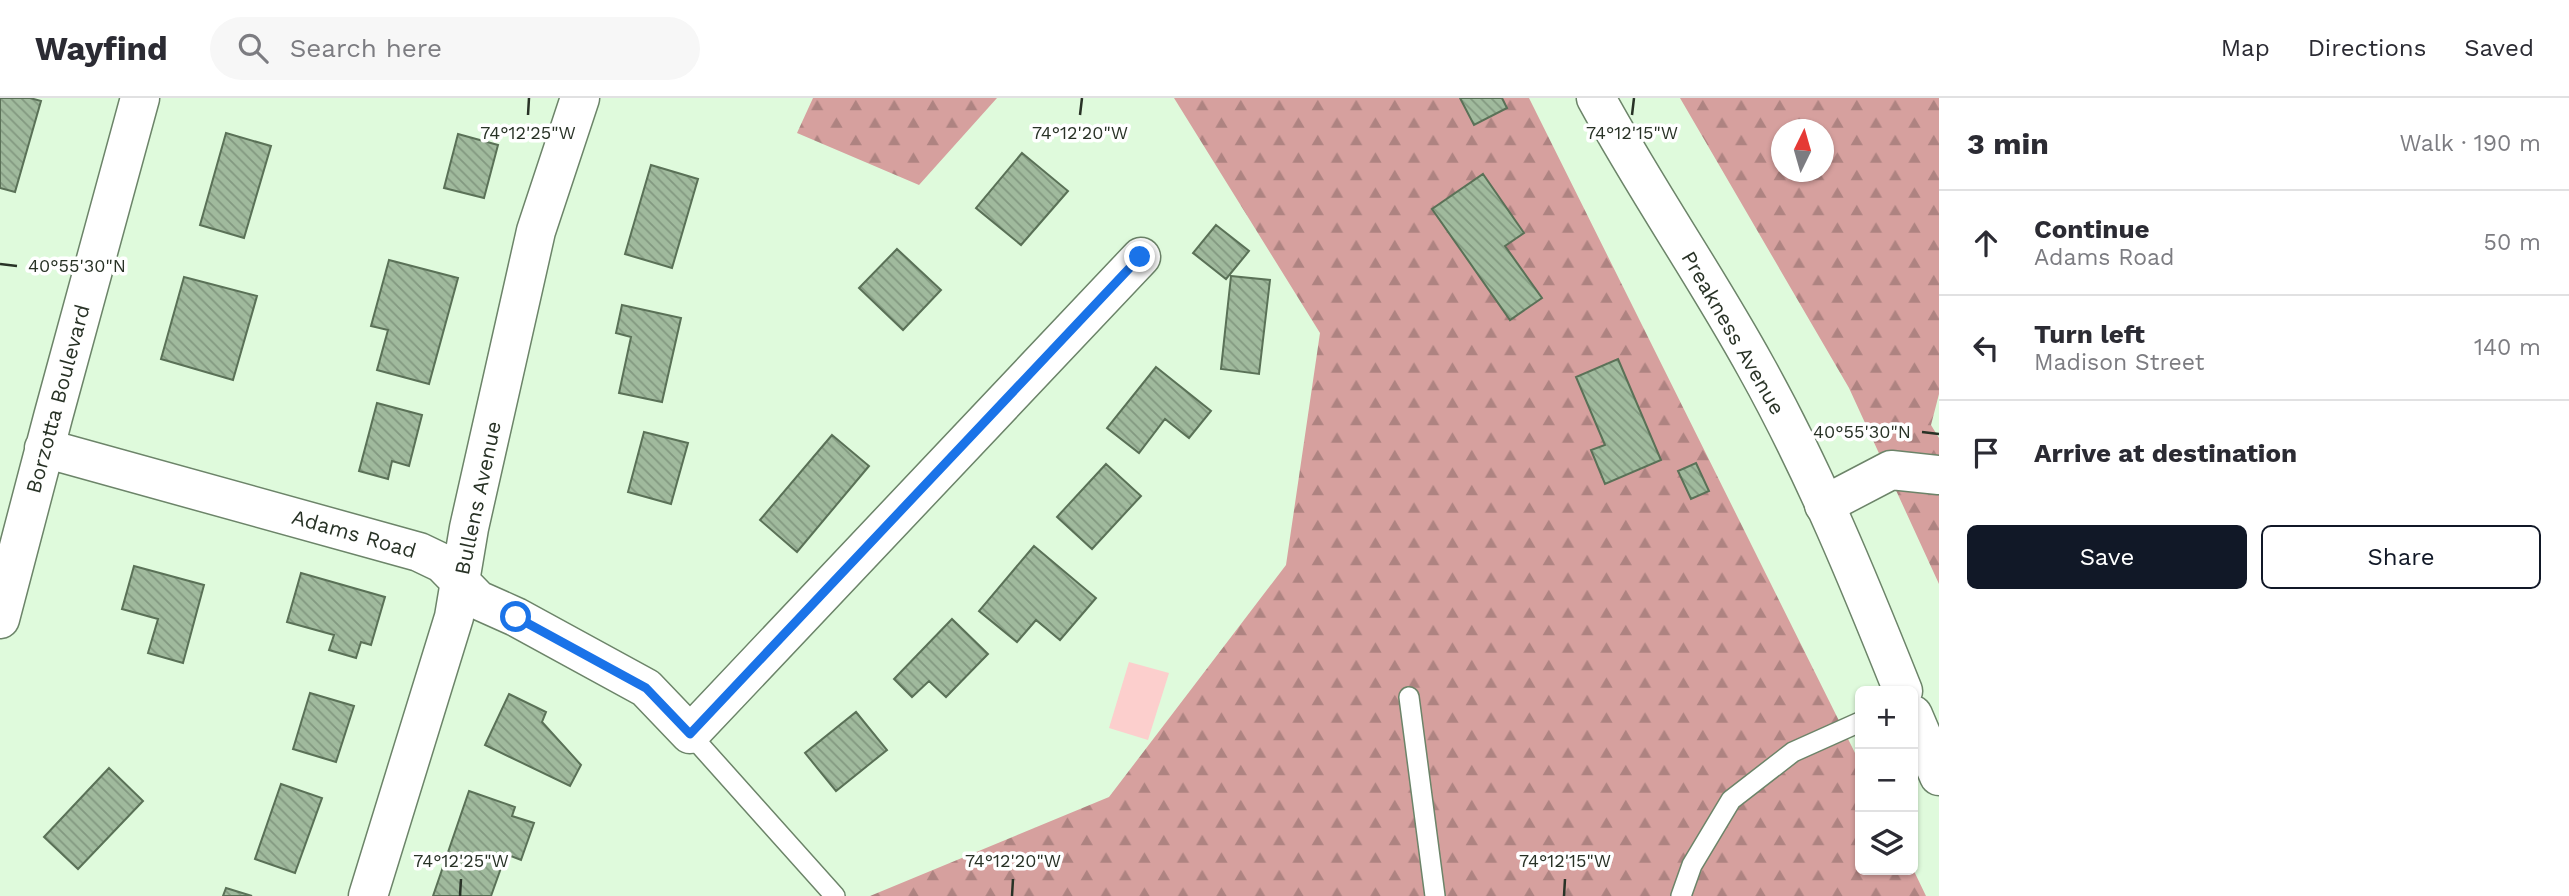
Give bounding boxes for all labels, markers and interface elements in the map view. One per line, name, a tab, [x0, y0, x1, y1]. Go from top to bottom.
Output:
search box	[210, 17, 700, 80]
text: Wayfind	[35, 29, 168, 68]
icon: search	[234, 29, 272, 67]
text: Search here	[290, 33, 442, 63]
text: Map	[2221, 34, 2270, 62]
text: Directions	[2308, 34, 2426, 62]
text: Saved	[2464, 34, 2534, 62]
north arrow	[1771, 119, 1834, 182]
text: 74°12'25"W	[480, 122, 576, 143]
text: 74°12'20"W	[1032, 122, 1128, 143]
text: 74°12'15"W	[1586, 122, 1678, 143]
text: 3 min	[1967, 126, 2049, 161]
text: Walk · 190 m	[2400, 130, 2541, 157]
text: Continue	[2034, 214, 2150, 244]
icon: ahead	[1967, 224, 2005, 262]
text: 50 m	[2484, 229, 2541, 256]
route end	[1124, 241, 1155, 272]
text: Adams Road	[2034, 244, 2174, 271]
street label: Preakness Avenue	[1676, 246, 1790, 419]
text: 40°55'30"N	[28, 255, 126, 276]
street label: Borzotta Boulevard	[20, 302, 95, 496]
text: Turn left	[2034, 319, 2145, 349]
icon: left	[1967, 329, 2005, 367]
text: 140 m	[2474, 334, 2541, 361]
text: Madison Street	[2034, 349, 2204, 376]
street label: Bullens Avenue	[449, 419, 506, 577]
text: 40°55'30"N	[1813, 421, 1911, 442]
icon: arrive	[1967, 434, 2005, 472]
text: Arrive at destination	[2034, 438, 2297, 468]
street label: Adams Road	[289, 504, 419, 563]
button: Save	[1967, 525, 2247, 589]
button: Share	[2261, 525, 2541, 589]
route start	[500, 601, 531, 632]
map controls	[1855, 686, 1918, 875]
button: +	[1855, 686, 1918, 749]
button: −	[1855, 749, 1918, 812]
button: layers	[1855, 812, 1918, 875]
text: 74°12'25"W	[413, 850, 509, 871]
text: 74°12'20"W	[965, 850, 1061, 871]
text: 74°12'15"W	[1519, 850, 1611, 871]

